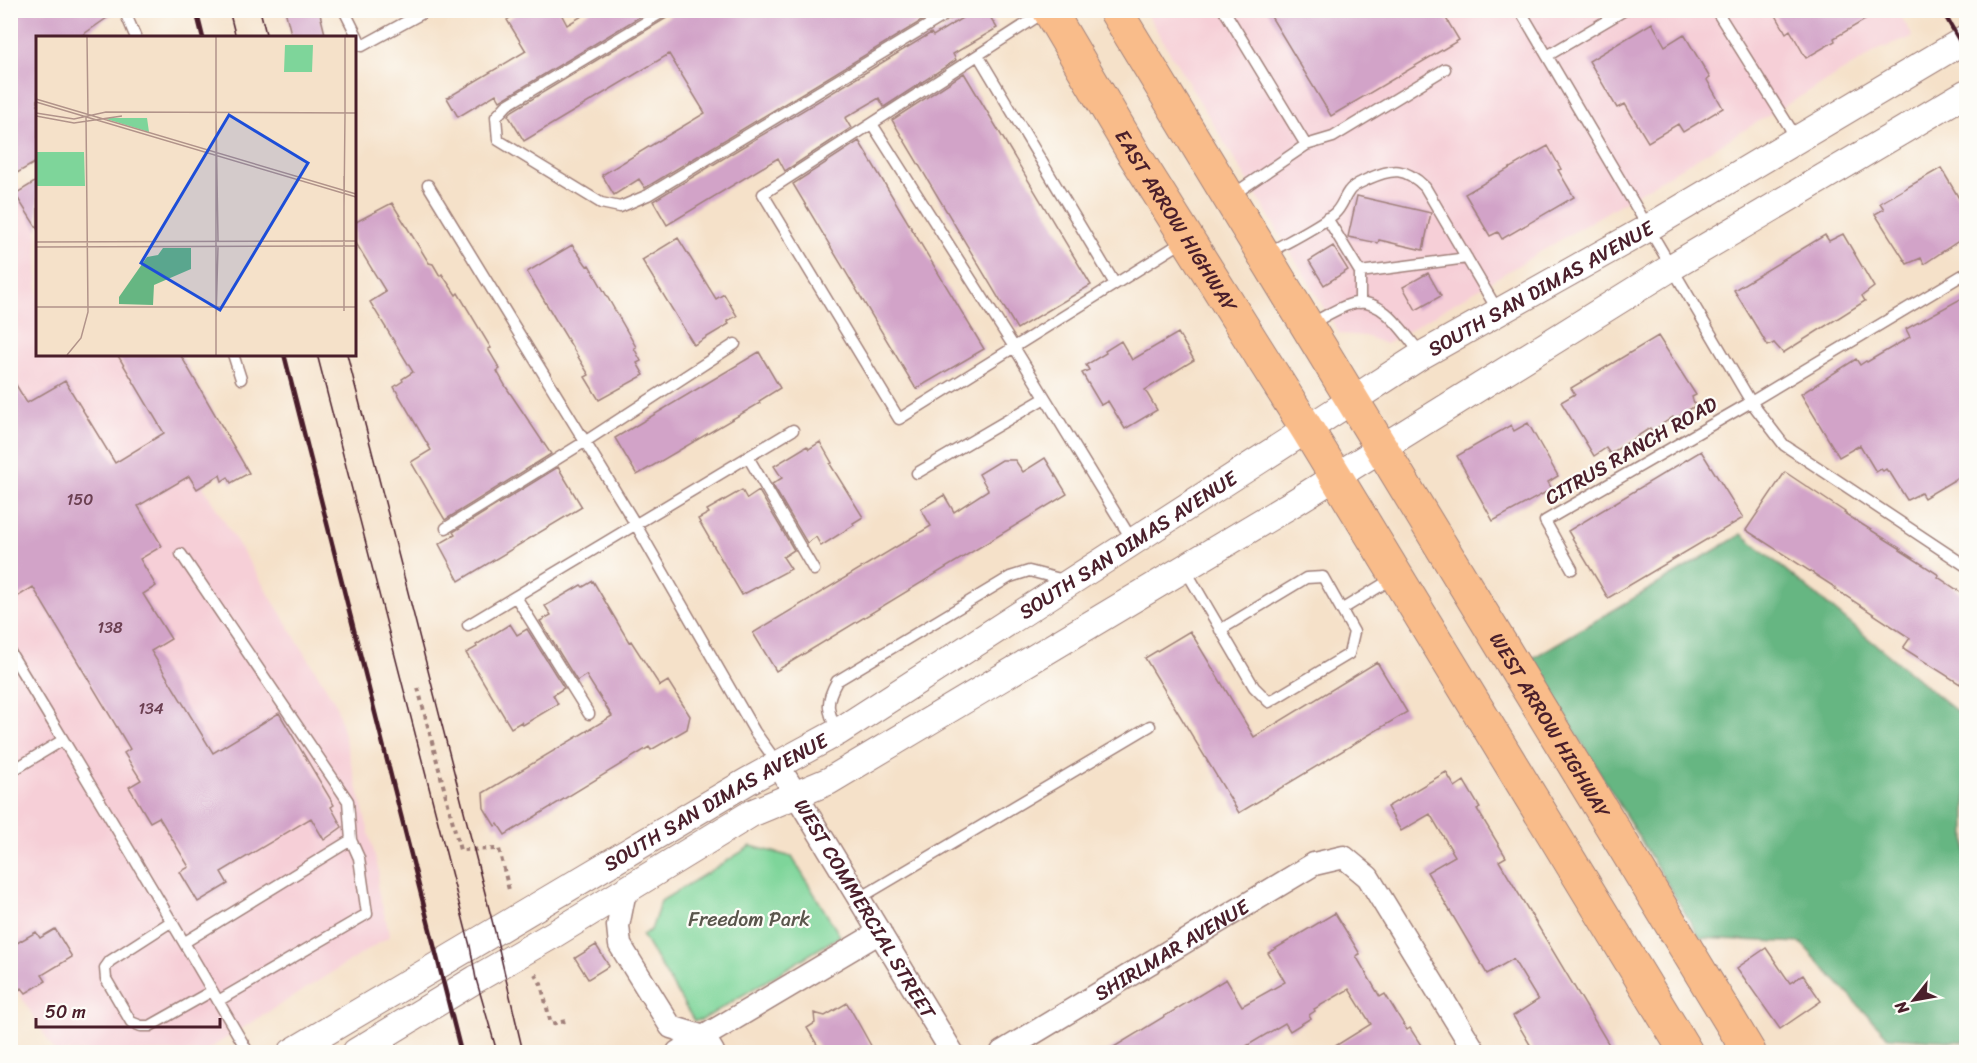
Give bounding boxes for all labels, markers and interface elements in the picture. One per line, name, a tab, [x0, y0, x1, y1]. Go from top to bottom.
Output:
inset map	[36, 36, 356, 356]
street label: EAST ARROW HIGHWAY	[1105, 122, 1248, 321]
street label: SOUTH SAN DIMAS AVENUE	[1421, 210, 1662, 366]
street label: CITRUS RANCH ROAD	[1538, 387, 1724, 515]
street label: SOUTH SAN DIMAS AVENUE	[1012, 460, 1246, 629]
house number: 150	[67, 485, 93, 514]
house number: 138	[97, 613, 123, 642]
street label: WEST ARROW HIGHWAY	[1480, 625, 1621, 826]
house number: 134	[138, 694, 164, 723]
street label: SOUTH SAN DIMAS AVENUE	[597, 722, 836, 881]
street label: WEST COMMERCIAL STREET	[785, 792, 946, 1027]
street label: SHIRLMAR AVENUE	[1087, 888, 1258, 1010]
park label: Freedom Park	[688, 902, 810, 937]
north arrow	[1884, 970, 1944, 1030]
scale bar	[36, 991, 220, 1029]
text: N	[1886, 994, 1917, 1021]
text: 50 m	[45, 996, 86, 1028]

